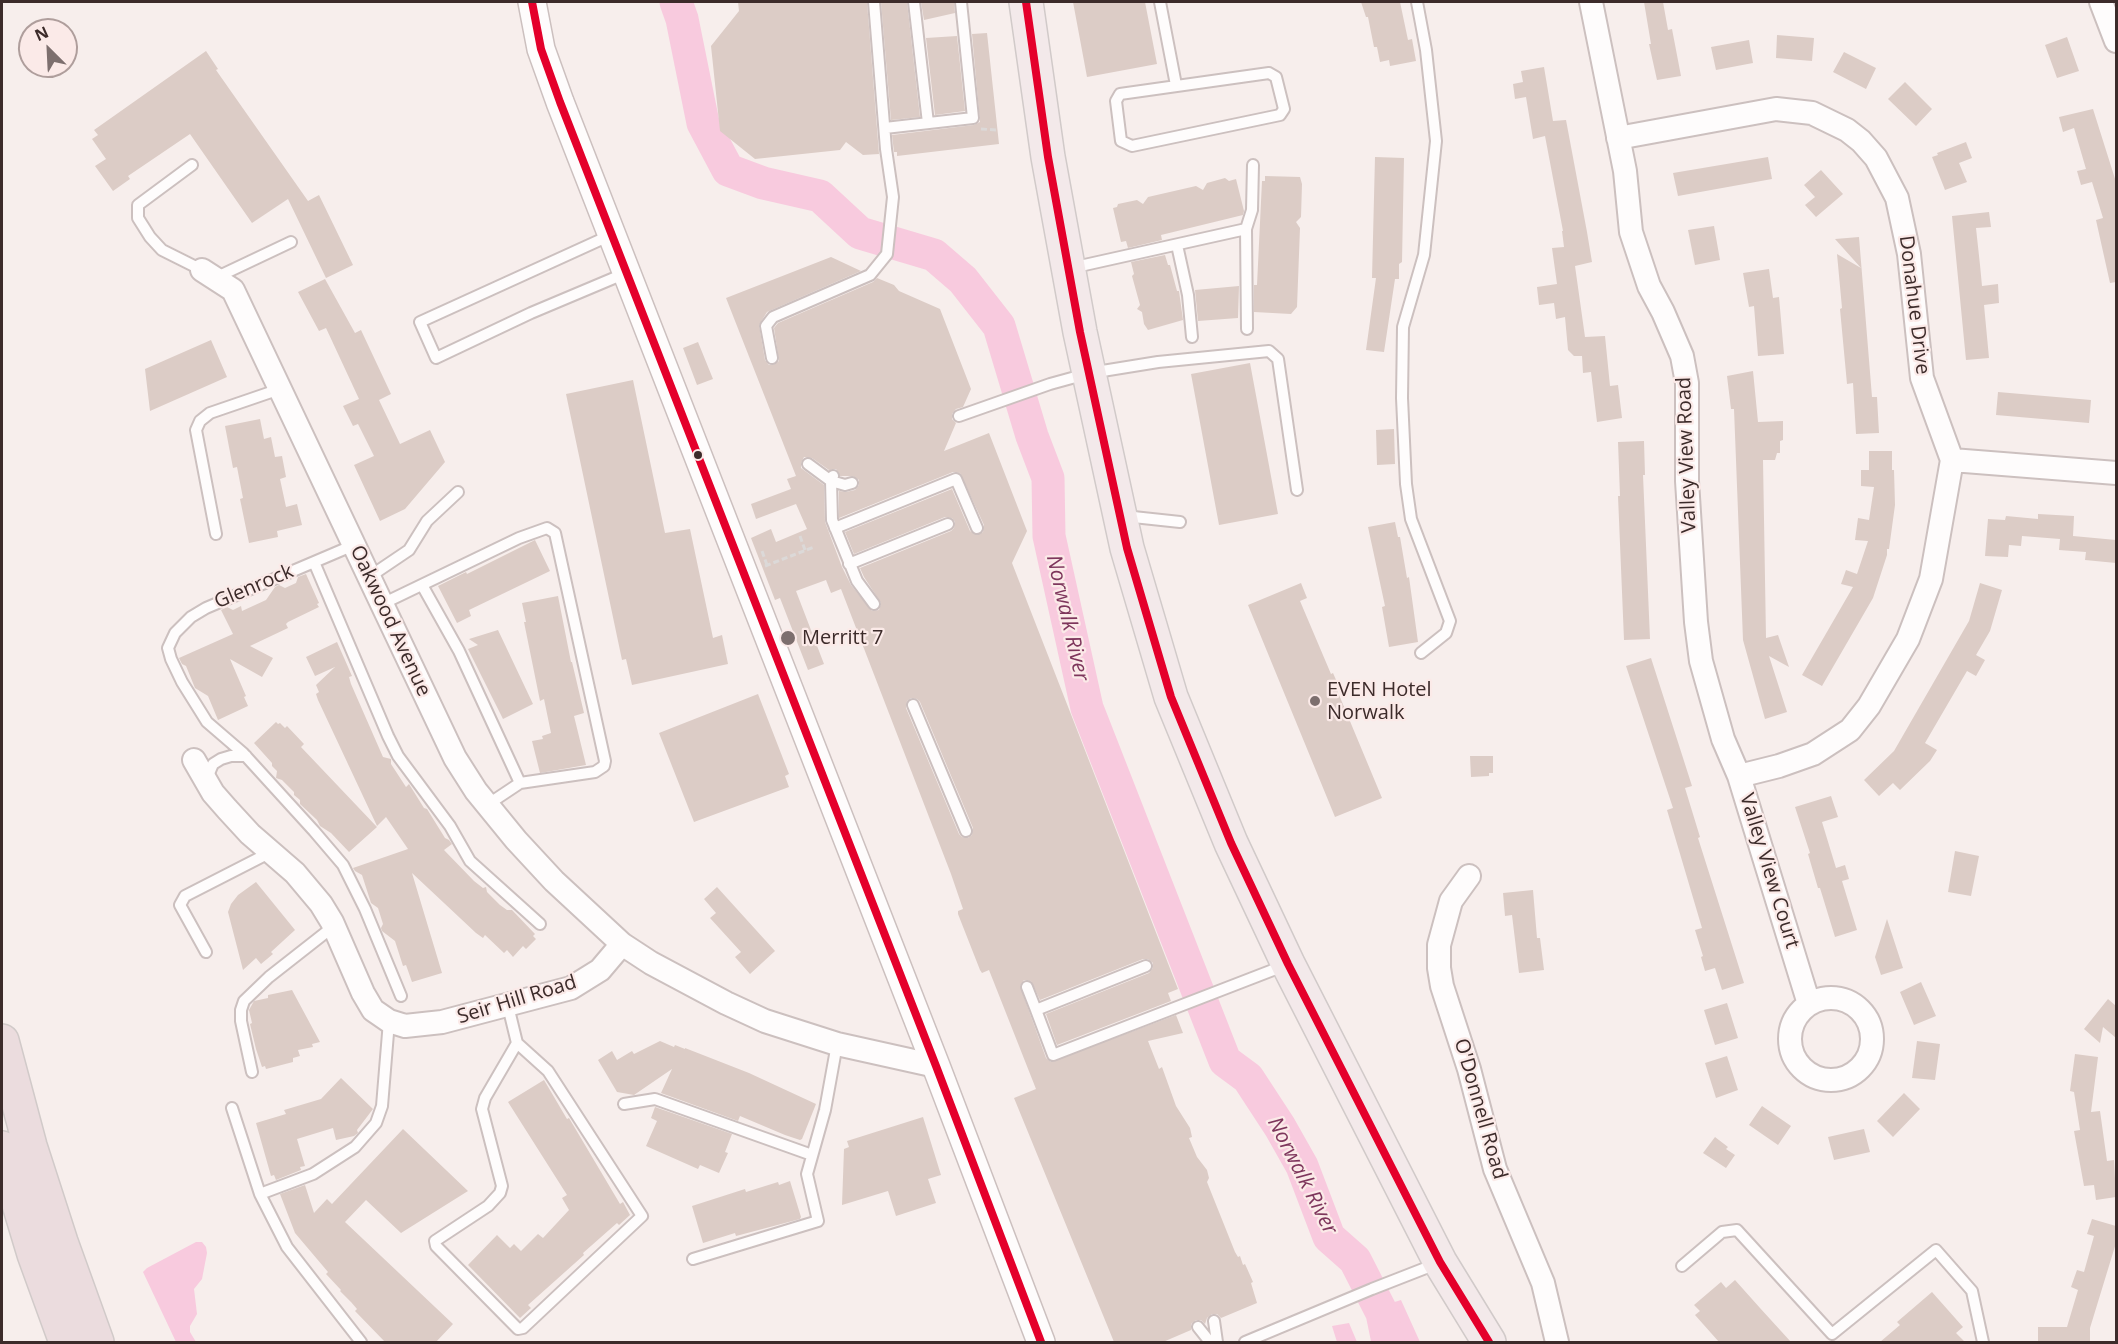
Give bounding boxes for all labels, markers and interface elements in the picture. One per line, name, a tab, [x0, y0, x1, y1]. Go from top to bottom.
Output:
north arrow	[18, 18, 78, 78]
text: N	[31, 21, 52, 46]
street label: Donahue Drive	[1894, 234, 1934, 376]
street label: Valley View Road	[1672, 377, 1702, 533]
unlabelled marker	[692, 449, 704, 461]
street label: Oakwood Avenue	[345, 542, 435, 700]
water label: Norwalk River	[1040, 553, 1094, 683]
street label: Glenrock	[211, 560, 297, 614]
place label: Merritt 7	[802, 626, 884, 650]
marker: Merritt 7	[779, 629, 797, 647]
place label: EVEN Hotel Norwalk	[1327, 678, 1432, 725]
marker: EVEN Hotel Norwalk	[1308, 694, 1322, 708]
street label: Valley View Court	[1734, 791, 1804, 951]
street label: Seir Hill Road	[454, 970, 580, 1030]
street label: O'Donnell Road	[1448, 1036, 1512, 1182]
water label: Norwalk River	[1262, 1113, 1342, 1239]

